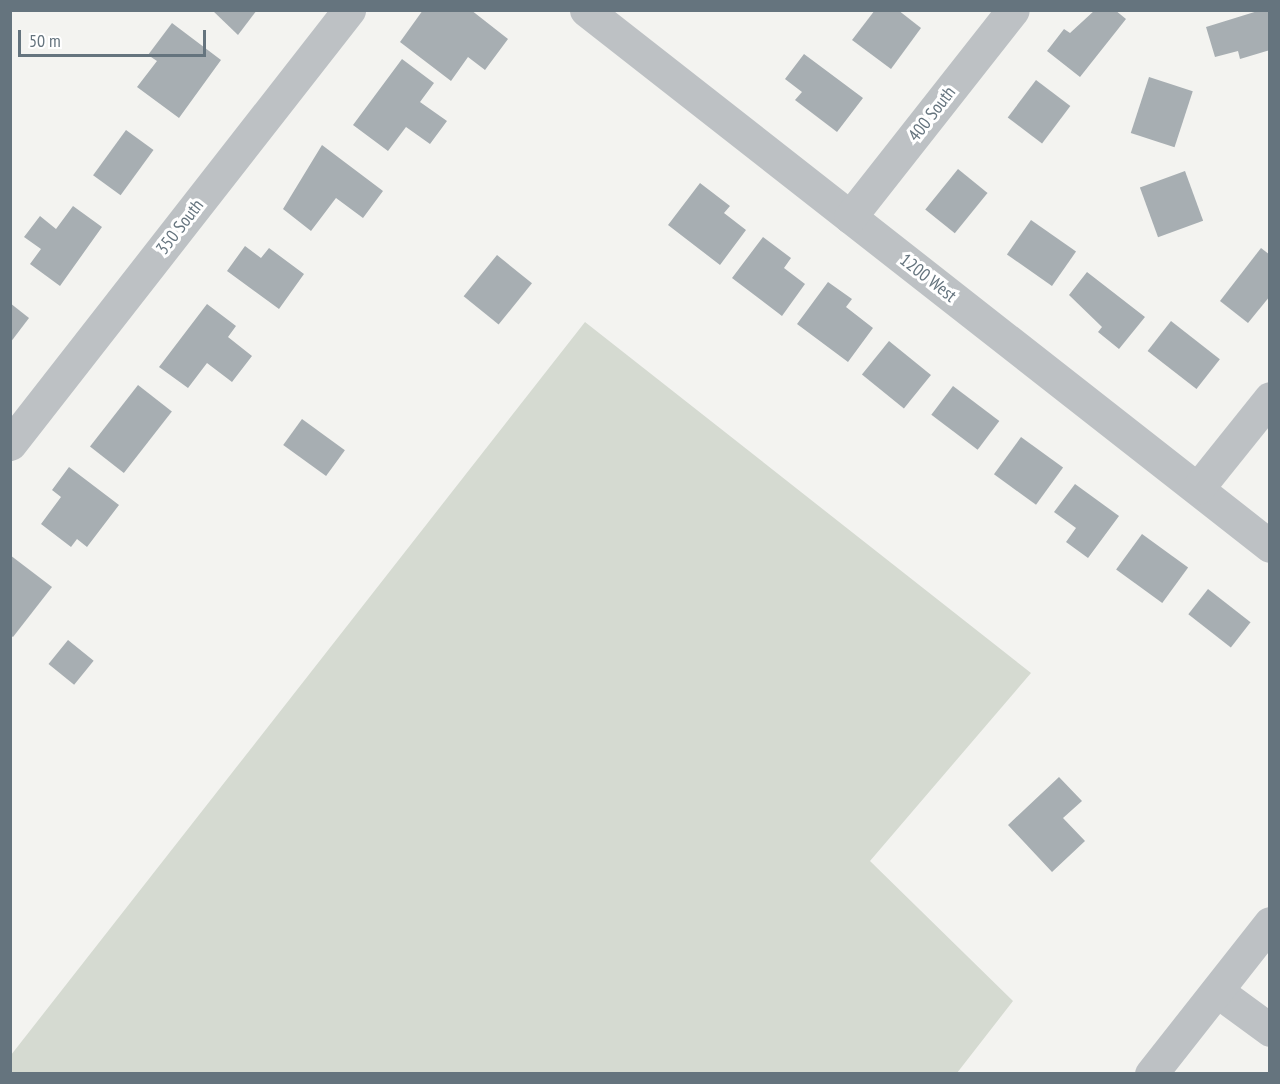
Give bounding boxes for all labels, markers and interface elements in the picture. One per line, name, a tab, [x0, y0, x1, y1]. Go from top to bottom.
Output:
scale bar	[21, 18, 208, 56]
text: 50 m	[29, 29, 61, 52]
street label: 400 South	[904, 82, 960, 146]
street label: 350 South	[152, 195, 208, 259]
street label: 1200 West	[895, 249, 961, 307]

